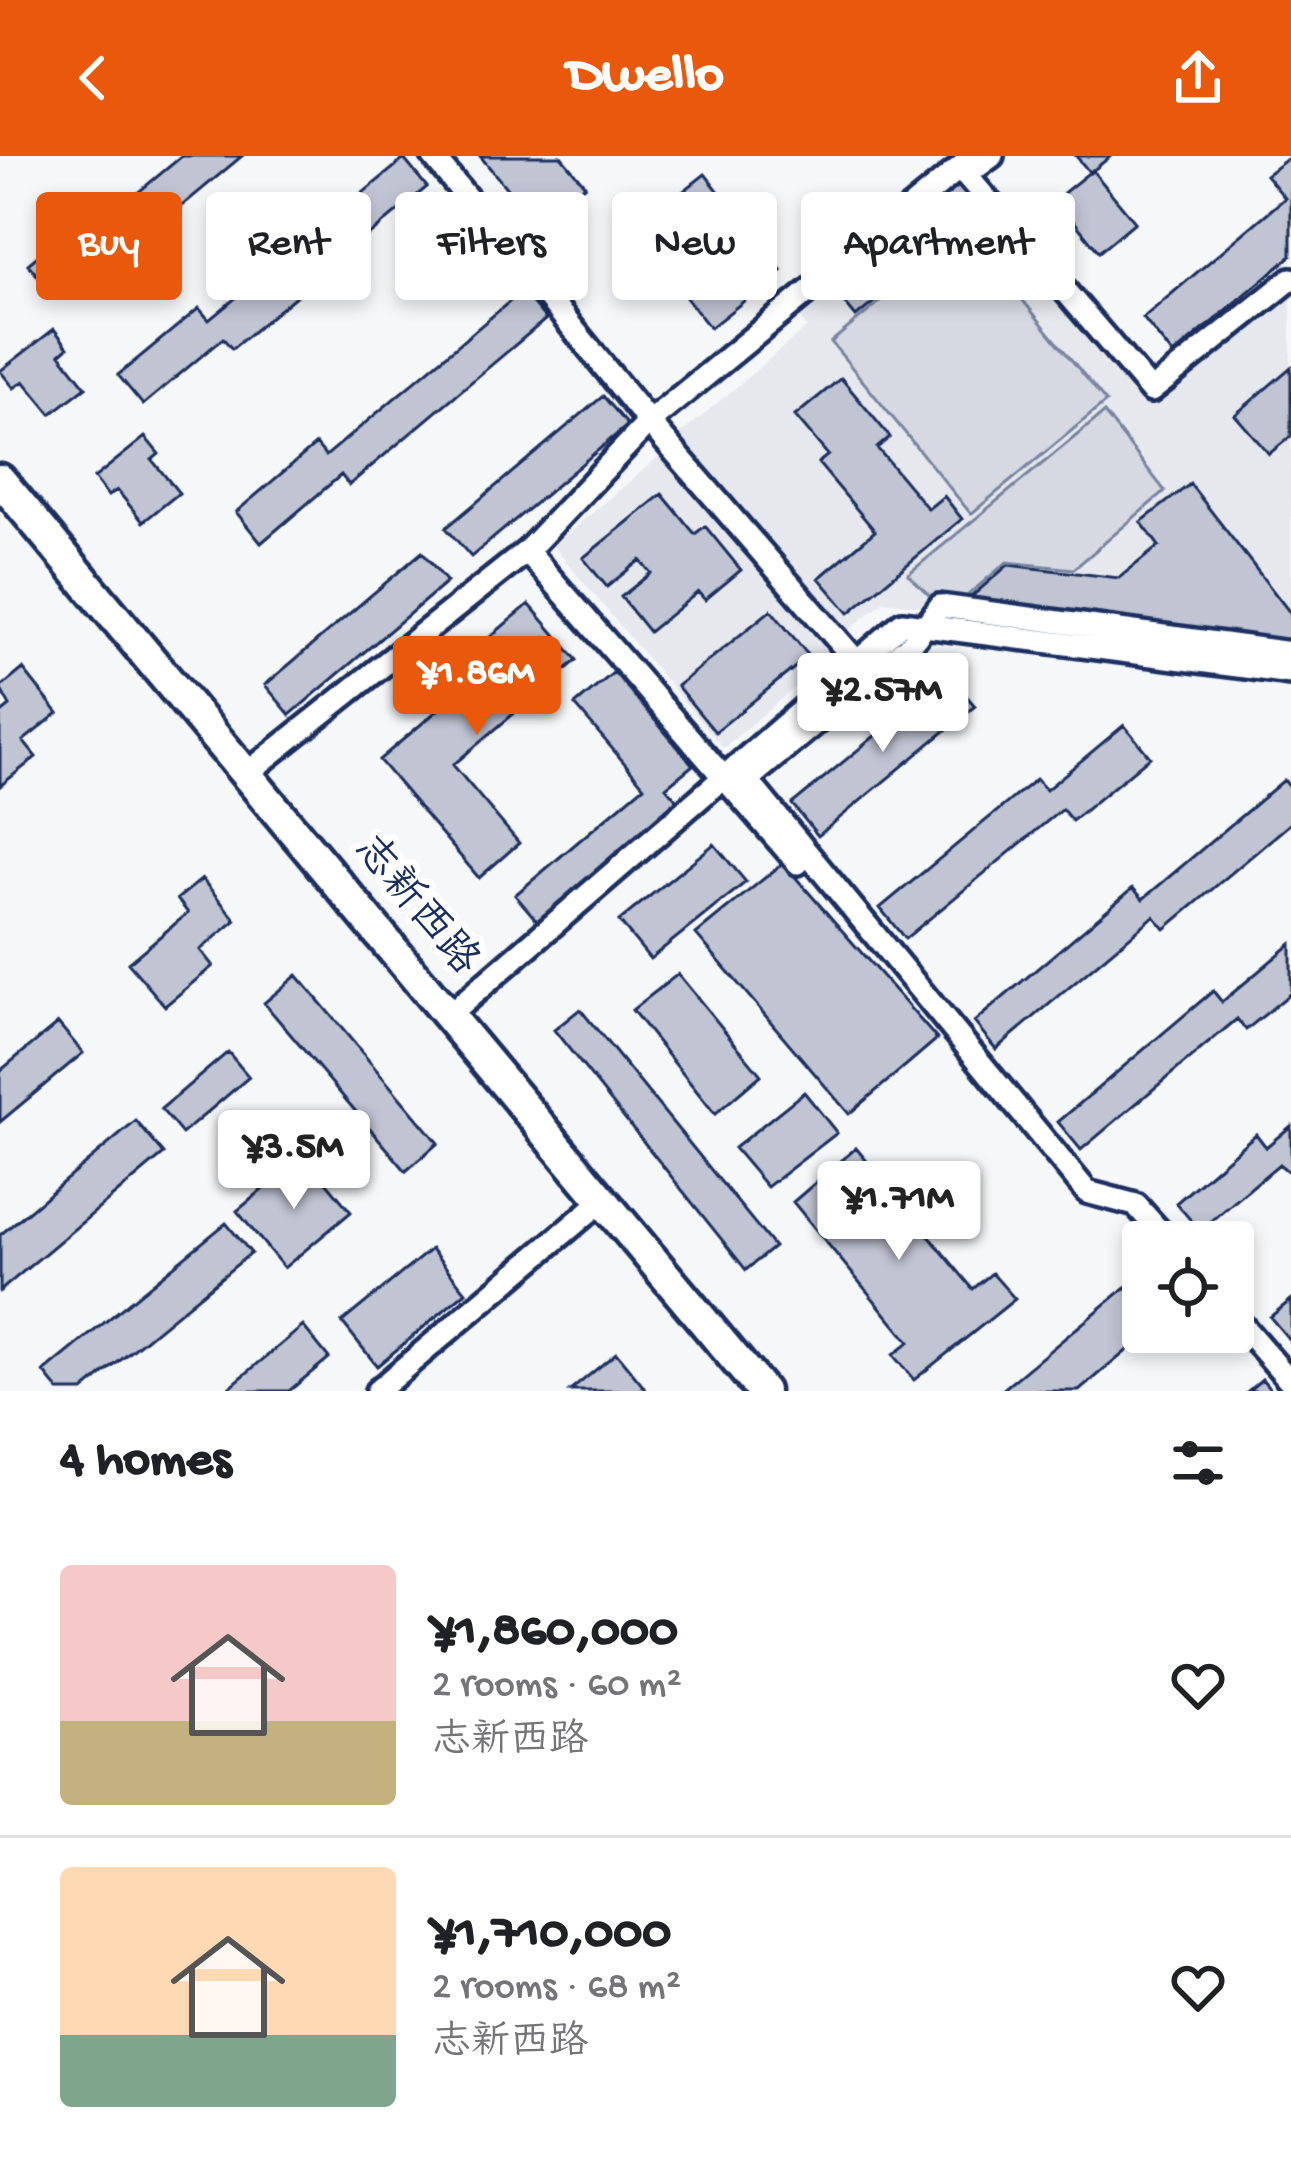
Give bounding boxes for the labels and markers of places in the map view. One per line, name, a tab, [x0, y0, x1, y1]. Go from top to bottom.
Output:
pin: ¥1.86M	[379, 636, 575, 738]
pin: ¥2.57M	[785, 653, 981, 755]
pin: ¥3.5M	[210, 1110, 378, 1212]
pin: ¥1.71M	[801, 1161, 997, 1263]

